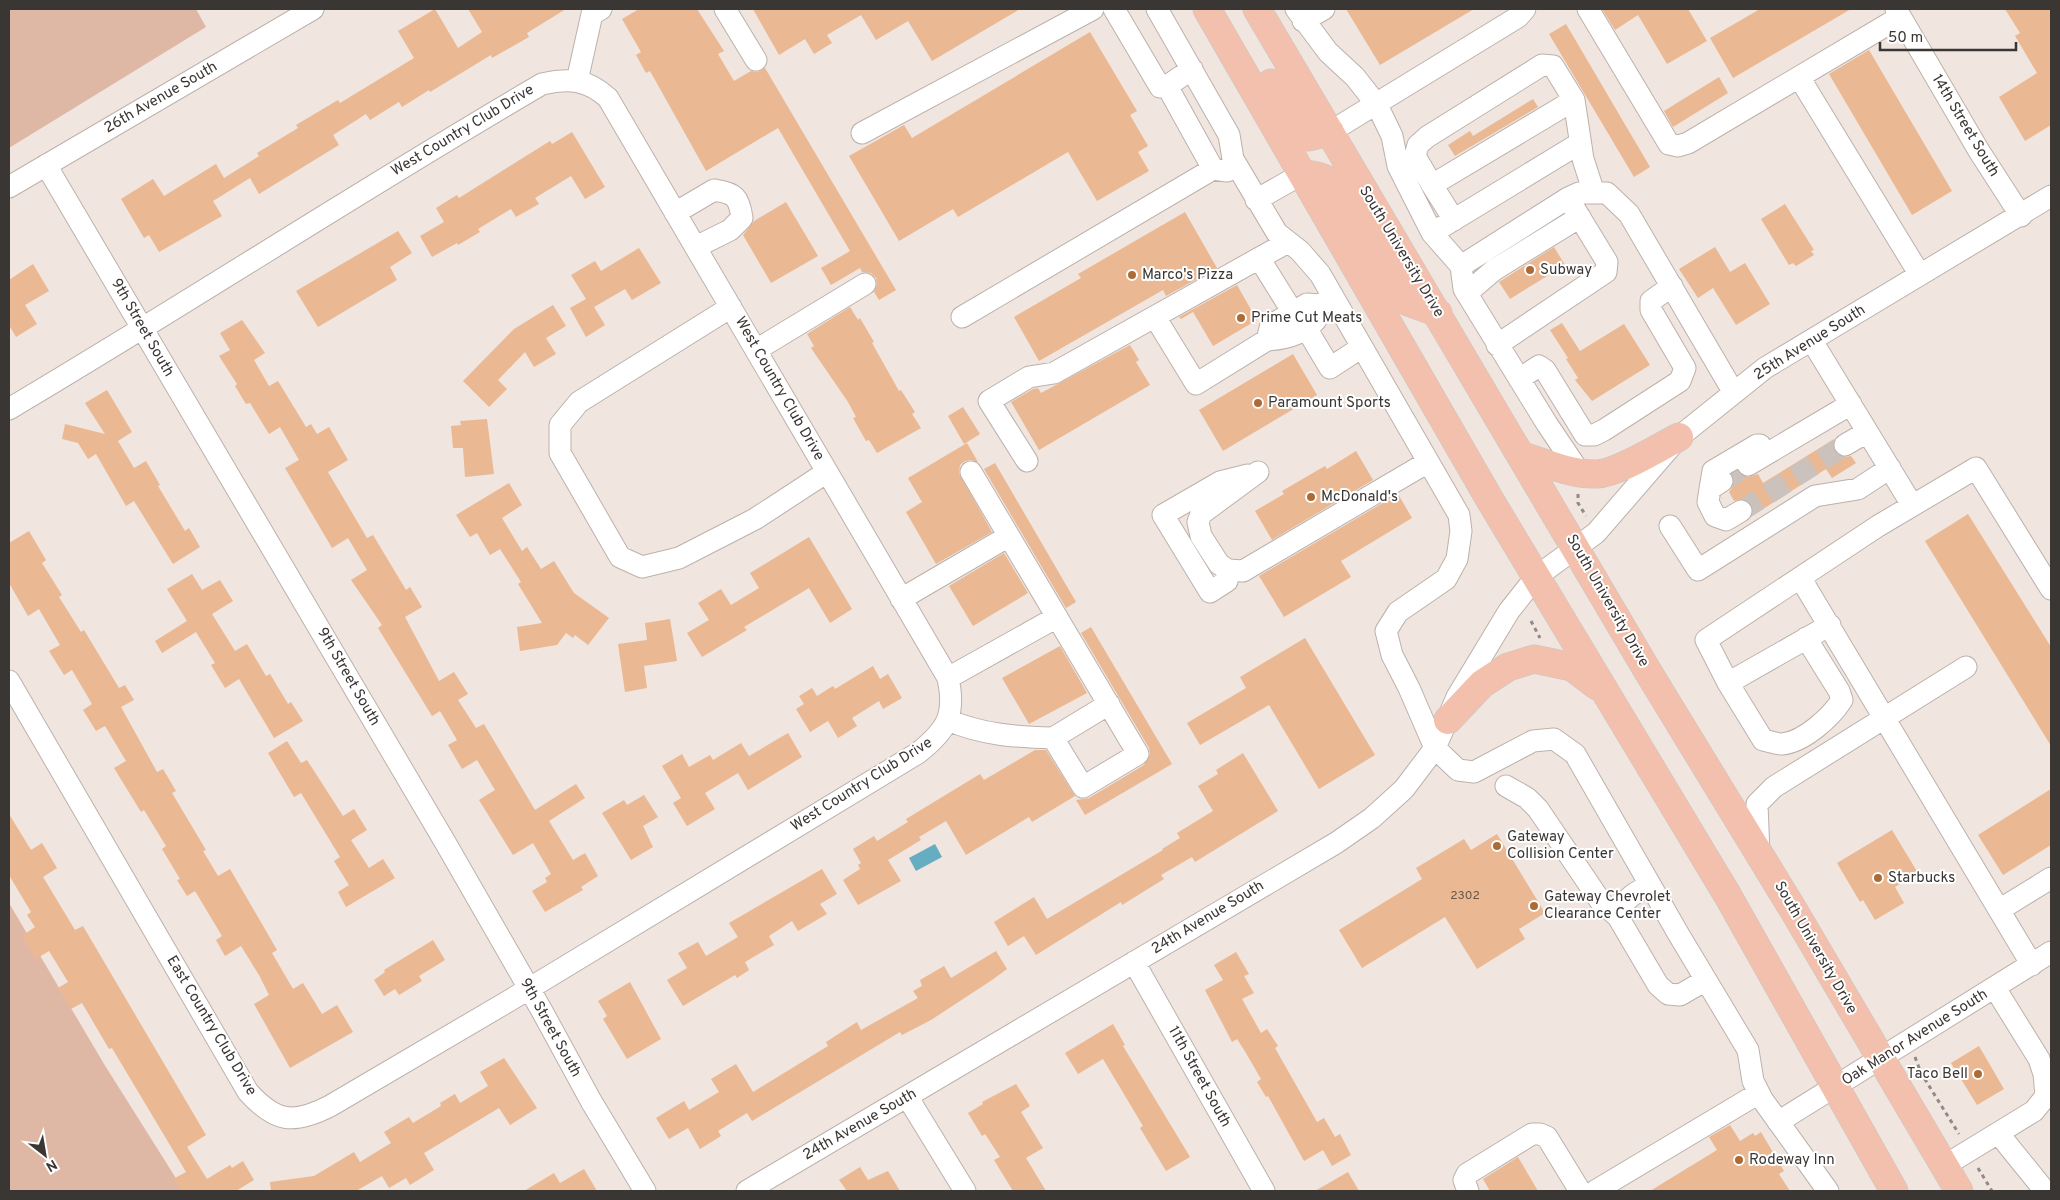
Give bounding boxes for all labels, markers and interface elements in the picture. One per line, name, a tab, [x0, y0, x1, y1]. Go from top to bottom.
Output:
scale bar	[1880, 20, 2016, 52]
text: 50 m	[1888, 29, 1923, 48]
street label: 26th Avenue South	[101, 58, 221, 138]
street label: 14th Street South	[1927, 71, 2003, 181]
street label: West Country Club Drive	[388, 81, 538, 181]
street label: South University Drive	[1354, 183, 1448, 321]
place label: Subway	[1540, 261, 1592, 280]
marker: Subway	[1524, 264, 1536, 276]
place label: Marco's Pizza	[1142, 266, 1233, 285]
marker: Marco's Pizza	[1126, 269, 1138, 281]
street label: 9th Street South	[106, 275, 178, 381]
street label: 25th Avenue South	[1751, 301, 1869, 385]
place label: Prime Cut Meats	[1251, 309, 1362, 328]
marker: Prime Cut Meats	[1235, 312, 1247, 324]
street label: West Country Club Drive	[730, 314, 828, 464]
place label: Paramount Sports	[1268, 394, 1391, 413]
marker: Paramount Sports	[1252, 397, 1264, 409]
place label: McDonald's	[1321, 488, 1398, 507]
marker: McDonald's	[1305, 491, 1317, 503]
street label: South University Drive	[1561, 531, 1653, 671]
street label: 9th Street South	[312, 624, 384, 730]
street label: West Country Club Drive	[788, 734, 936, 836]
place label: Gateway Collision Center	[1507, 828, 1614, 864]
marker: Gateway Collision Center	[1491, 840, 1503, 852]
place label: Starbucks	[1888, 869, 1955, 888]
marker: Starbucks	[1872, 872, 1884, 884]
street label: 24th Avenue South	[1148, 877, 1268, 959]
street label: South University Drive	[1769, 878, 1861, 1018]
house number: 2302	[1450, 888, 1480, 904]
place label: Gateway Chevrolet Clearance Center	[1544, 888, 1671, 924]
marker: Gateway Chevrolet Clearance Center	[1528, 900, 1540, 912]
street label: East Country Club Drive	[162, 953, 260, 1099]
street label: 9th Street South	[515, 975, 585, 1081]
street label: Oak Manor Avenue South	[1839, 985, 1991, 1091]
street label: 11th Street South	[1163, 1023, 1235, 1131]
place label: Taco Bell	[1907, 1065, 1968, 1084]
marker: Taco Bell	[1972, 1068, 1984, 1080]
street label: 24th Avenue South	[800, 1085, 920, 1165]
north arrow	[20, 1130, 70, 1180]
place label: Rodeway Inn	[1749, 1151, 1835, 1170]
marker: Rodeway Inn	[1733, 1154, 1745, 1166]
text: N	[42, 1155, 60, 1175]

